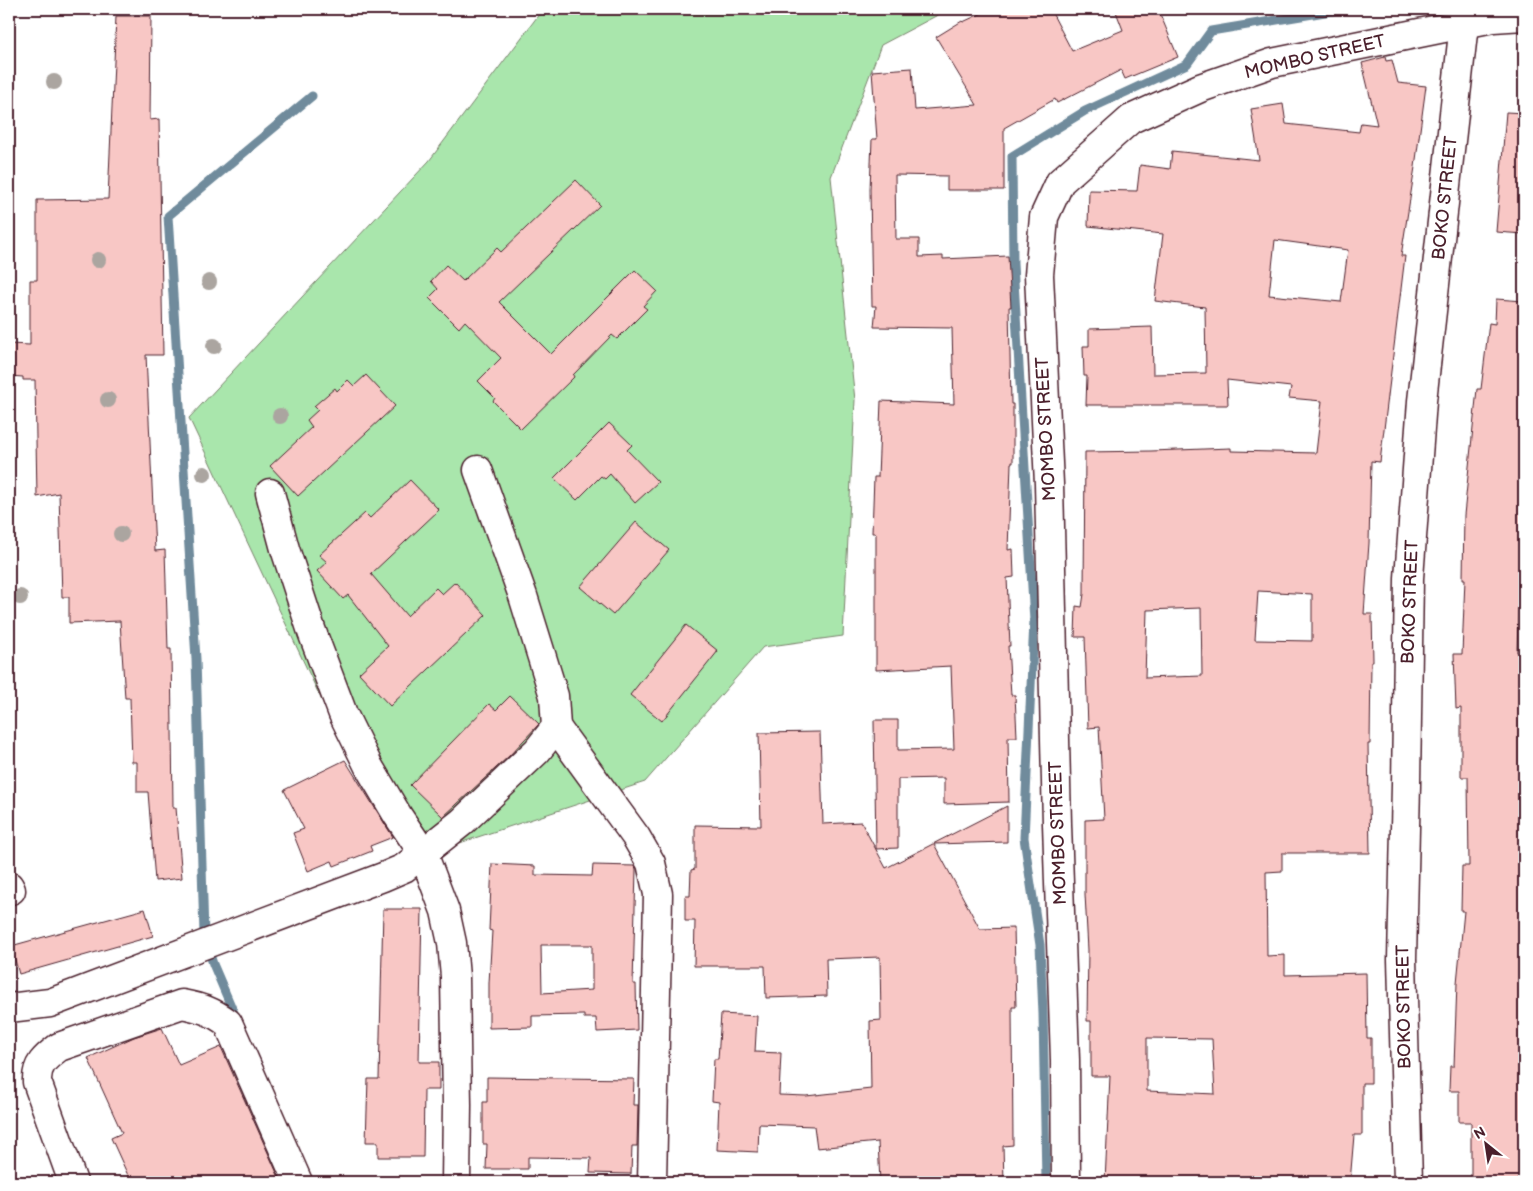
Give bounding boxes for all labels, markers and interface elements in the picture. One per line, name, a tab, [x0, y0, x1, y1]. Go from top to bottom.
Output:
street label: MOMBO STREET	[1242, 31, 1388, 83]
street label: BOKO STREET	[1428, 135, 1462, 261]
street label: MOMBO STREET	[1032, 356, 1060, 501]
street label: BOKO STREET	[1397, 539, 1423, 665]
street label: MOMBO STREET	[1045, 760, 1071, 905]
street label: BOKO STREET	[1392, 944, 1416, 1069]
north arrow	[1460, 1118, 1510, 1168]
text: N	[1471, 1123, 1489, 1143]

